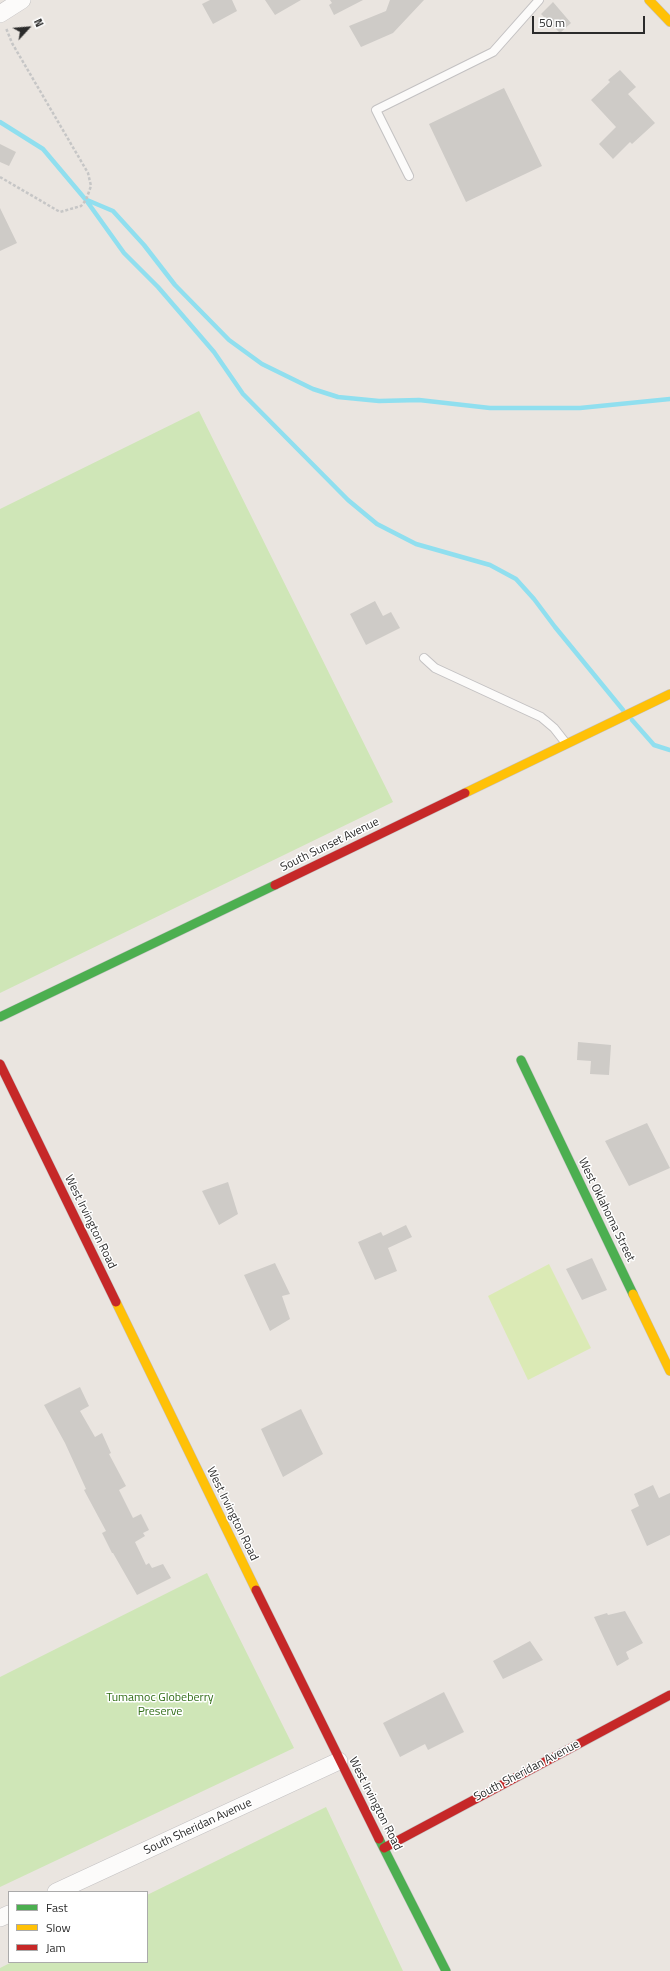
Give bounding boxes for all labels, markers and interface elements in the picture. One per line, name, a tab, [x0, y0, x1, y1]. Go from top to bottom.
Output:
north arrow	[8, 8, 48, 48]
scale bar	[534, 8, 647, 34]
text: 50 m	[539, 13, 565, 32]
text: N	[30, 16, 48, 30]
street label: South Sunset Avenue	[278, 815, 382, 875]
street label: West Oklahoma Street	[575, 1156, 637, 1264]
street label: West Irvington Road	[61, 1173, 119, 1271]
street label: West Irvington Road	[203, 1465, 261, 1563]
park label: Tumamoc Globeberry Preserve	[106, 1691, 214, 1719]
street label: South Sheridan Avenue	[472, 1737, 582, 1805]
street label: West Irvington Road	[345, 1755, 405, 1853]
street label: South Sheridan Avenue	[142, 1796, 254, 1858]
legend	[8, 1891, 148, 1963]
text: Fast	[46, 1898, 68, 1917]
text: Slow	[46, 1918, 71, 1937]
text: Jam	[46, 1938, 66, 1957]

